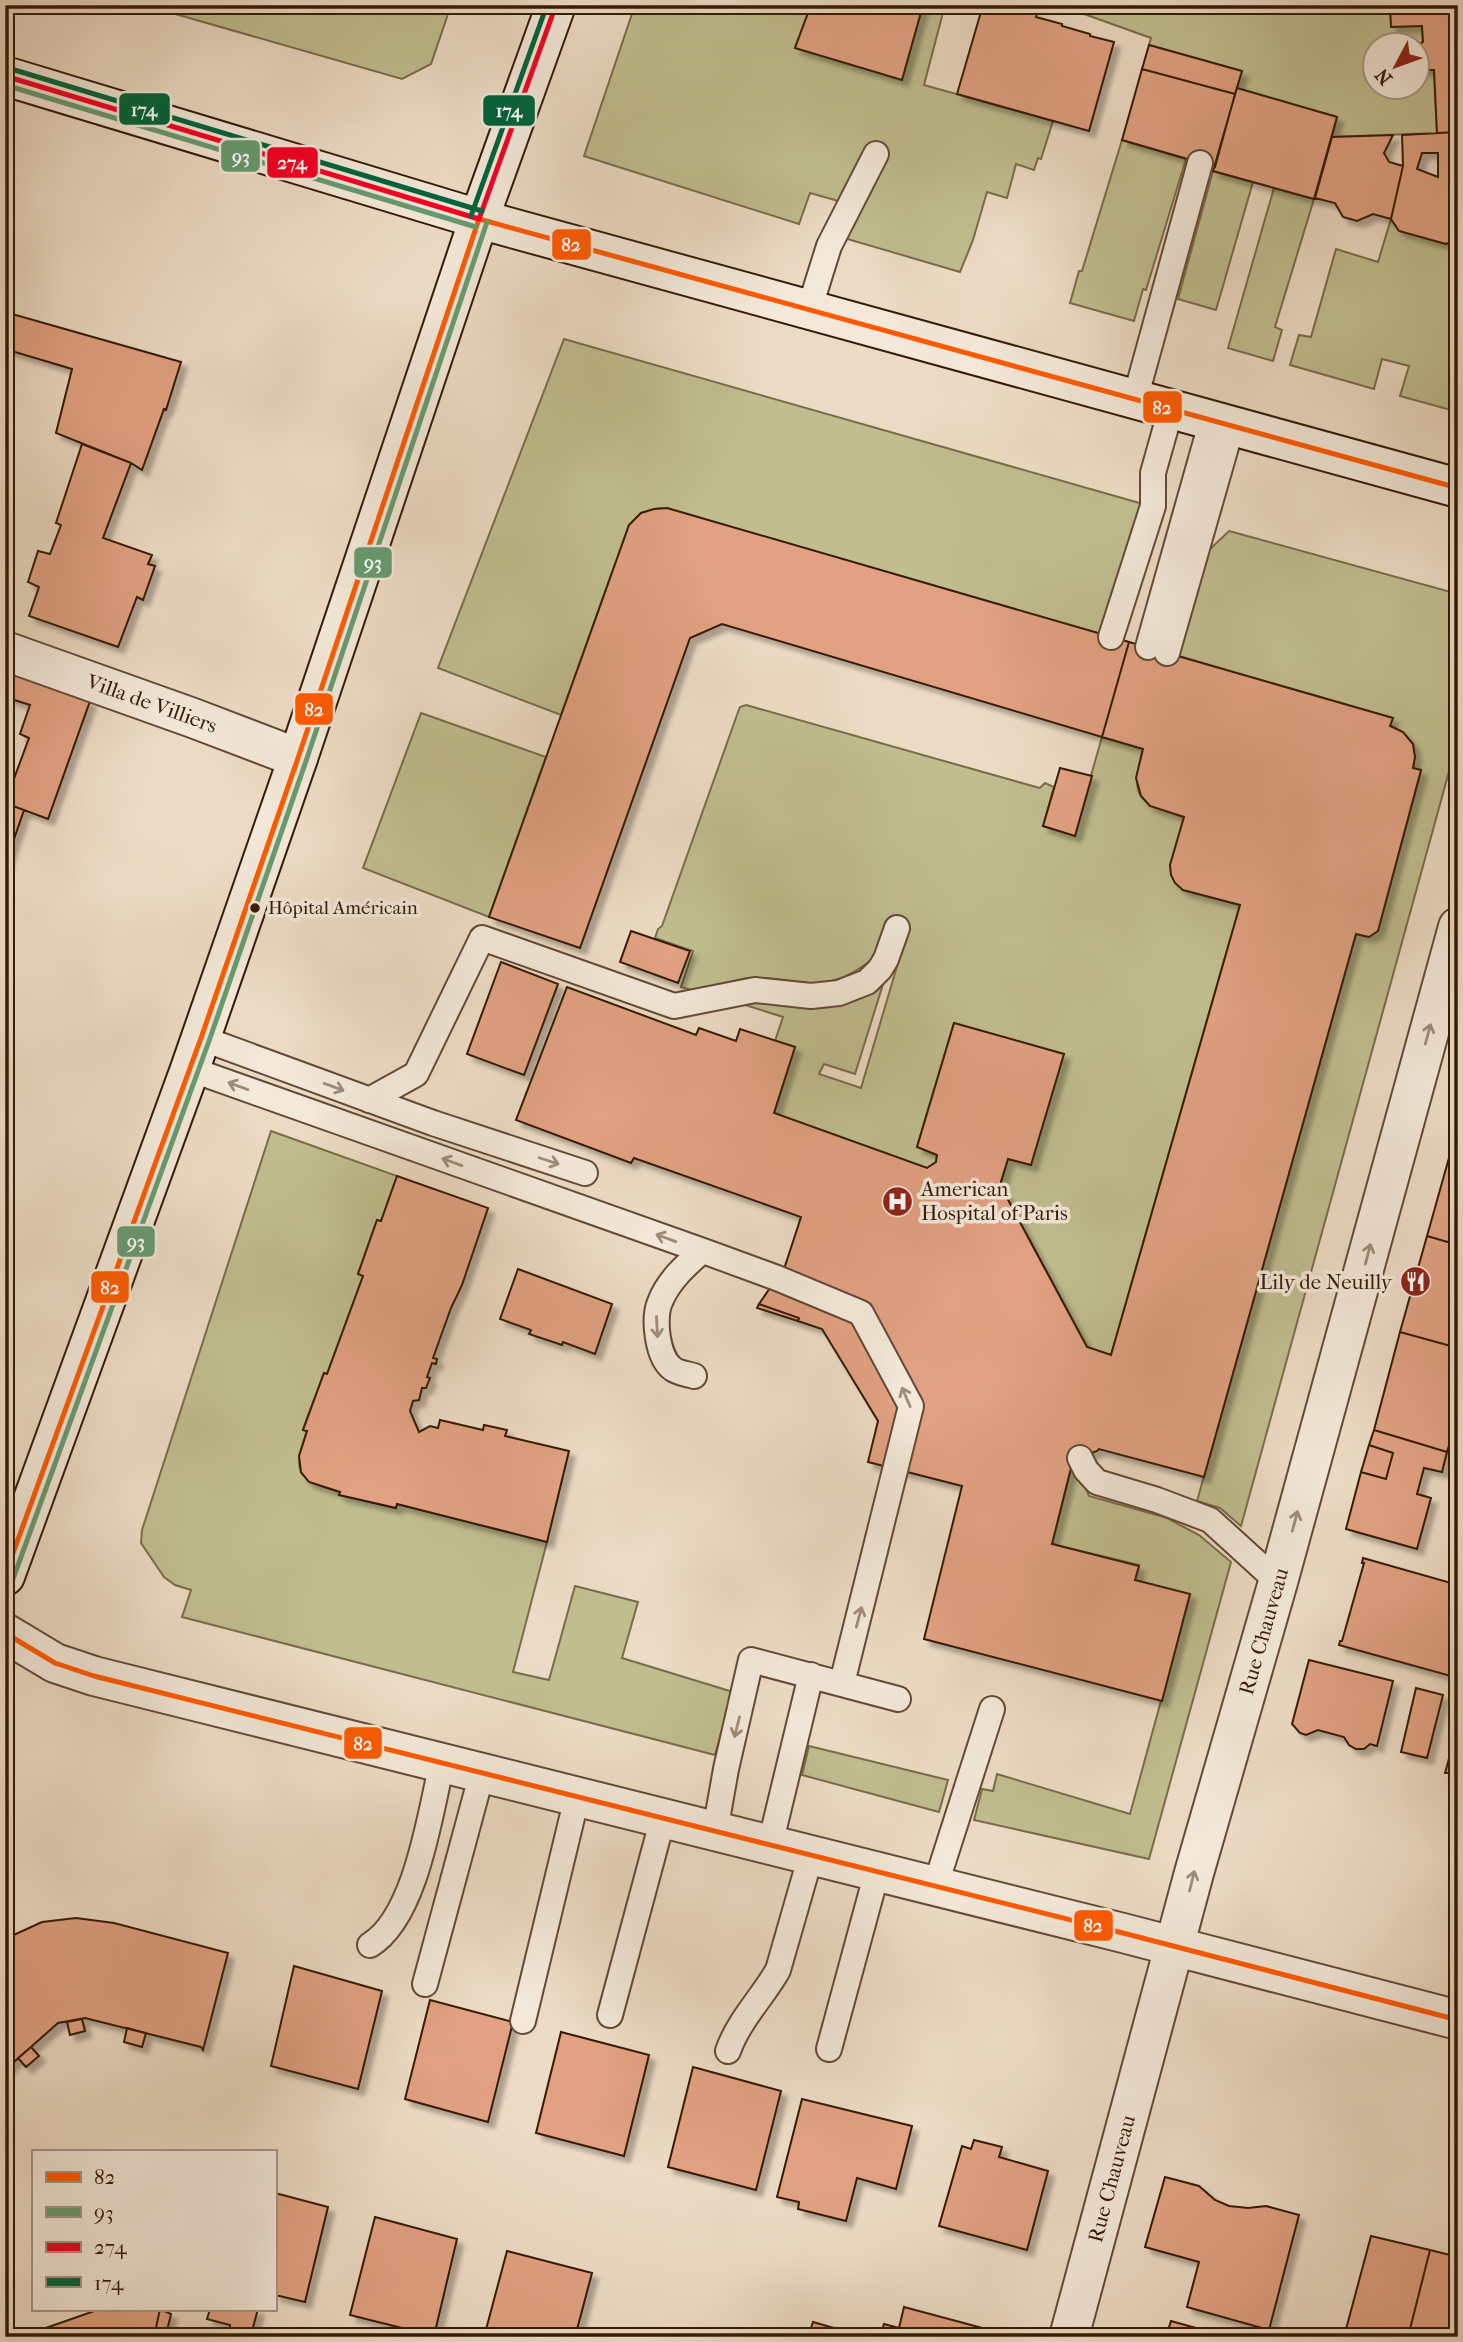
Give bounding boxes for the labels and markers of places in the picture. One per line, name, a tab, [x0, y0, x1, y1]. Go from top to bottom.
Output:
place label: Hôpital Américain	[268, 897, 418, 919]
marker: Hôpital Américain	[248, 901, 262, 915]
place label: American Hospital of Paris	[920, 1177, 1068, 1225]
hospital icon: American Hospital of Paris	[881, 1184, 915, 1218]
restaurant icon: Lily de Neuilly	[1398, 1265, 1432, 1299]
place label: Lily de Neuilly	[1259, 1270, 1393, 1294]

